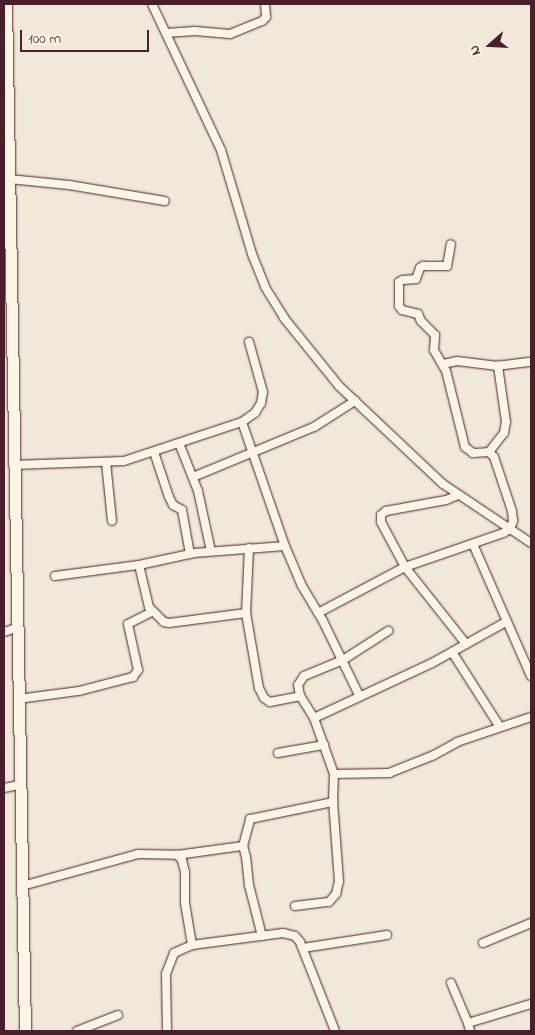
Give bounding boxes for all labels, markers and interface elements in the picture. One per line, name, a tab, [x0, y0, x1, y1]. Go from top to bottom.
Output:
scale bar	[22, 20, 151, 52]
north arrow	[465, 20, 515, 70]
text: 100 m	[28, 28, 61, 50]
text: N	[464, 42, 487, 58]

